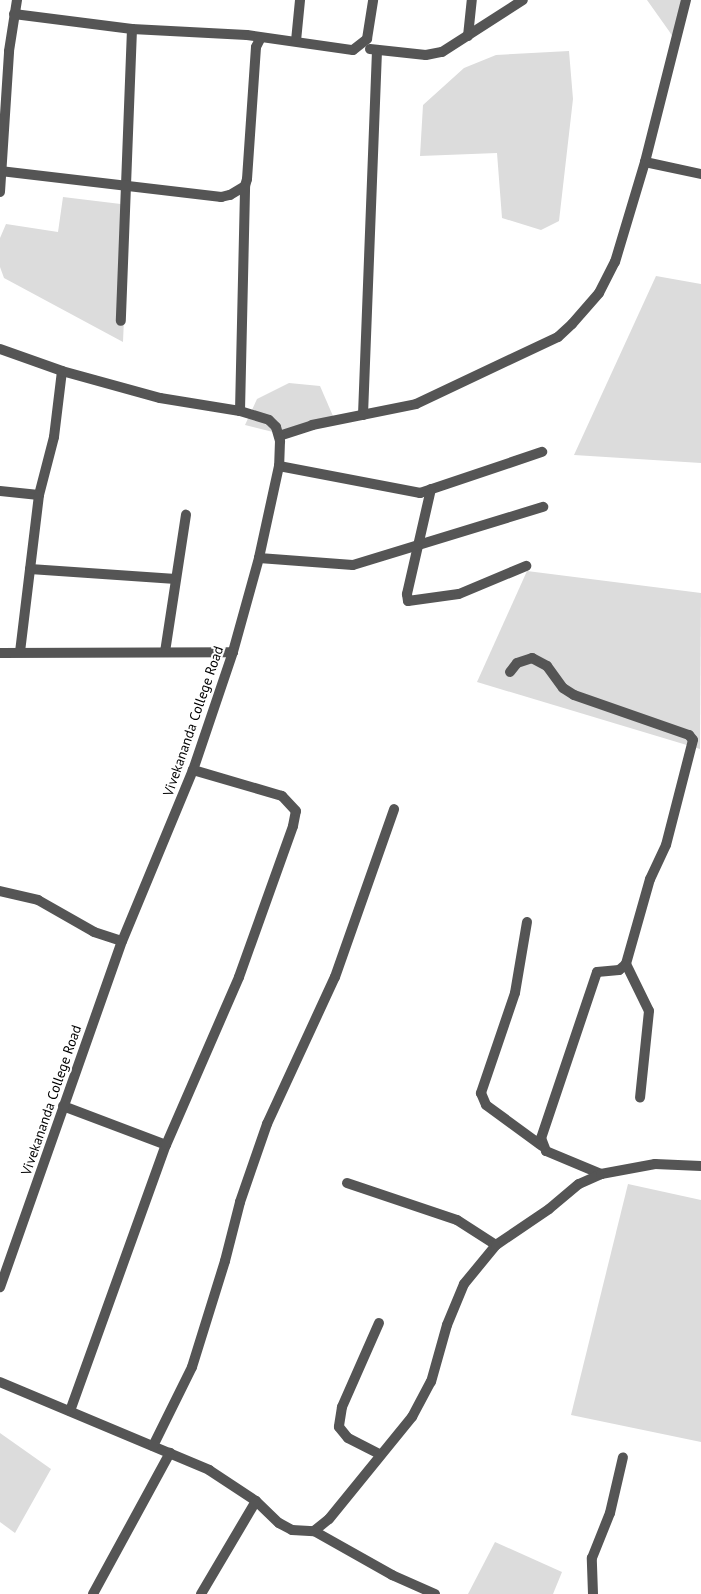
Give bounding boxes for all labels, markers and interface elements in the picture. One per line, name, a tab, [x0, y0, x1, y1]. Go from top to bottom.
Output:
street label: Vivekananda College Road	[159, 644, 227, 798]
street label: Vivekananda College Road	[17, 1023, 85, 1177]

